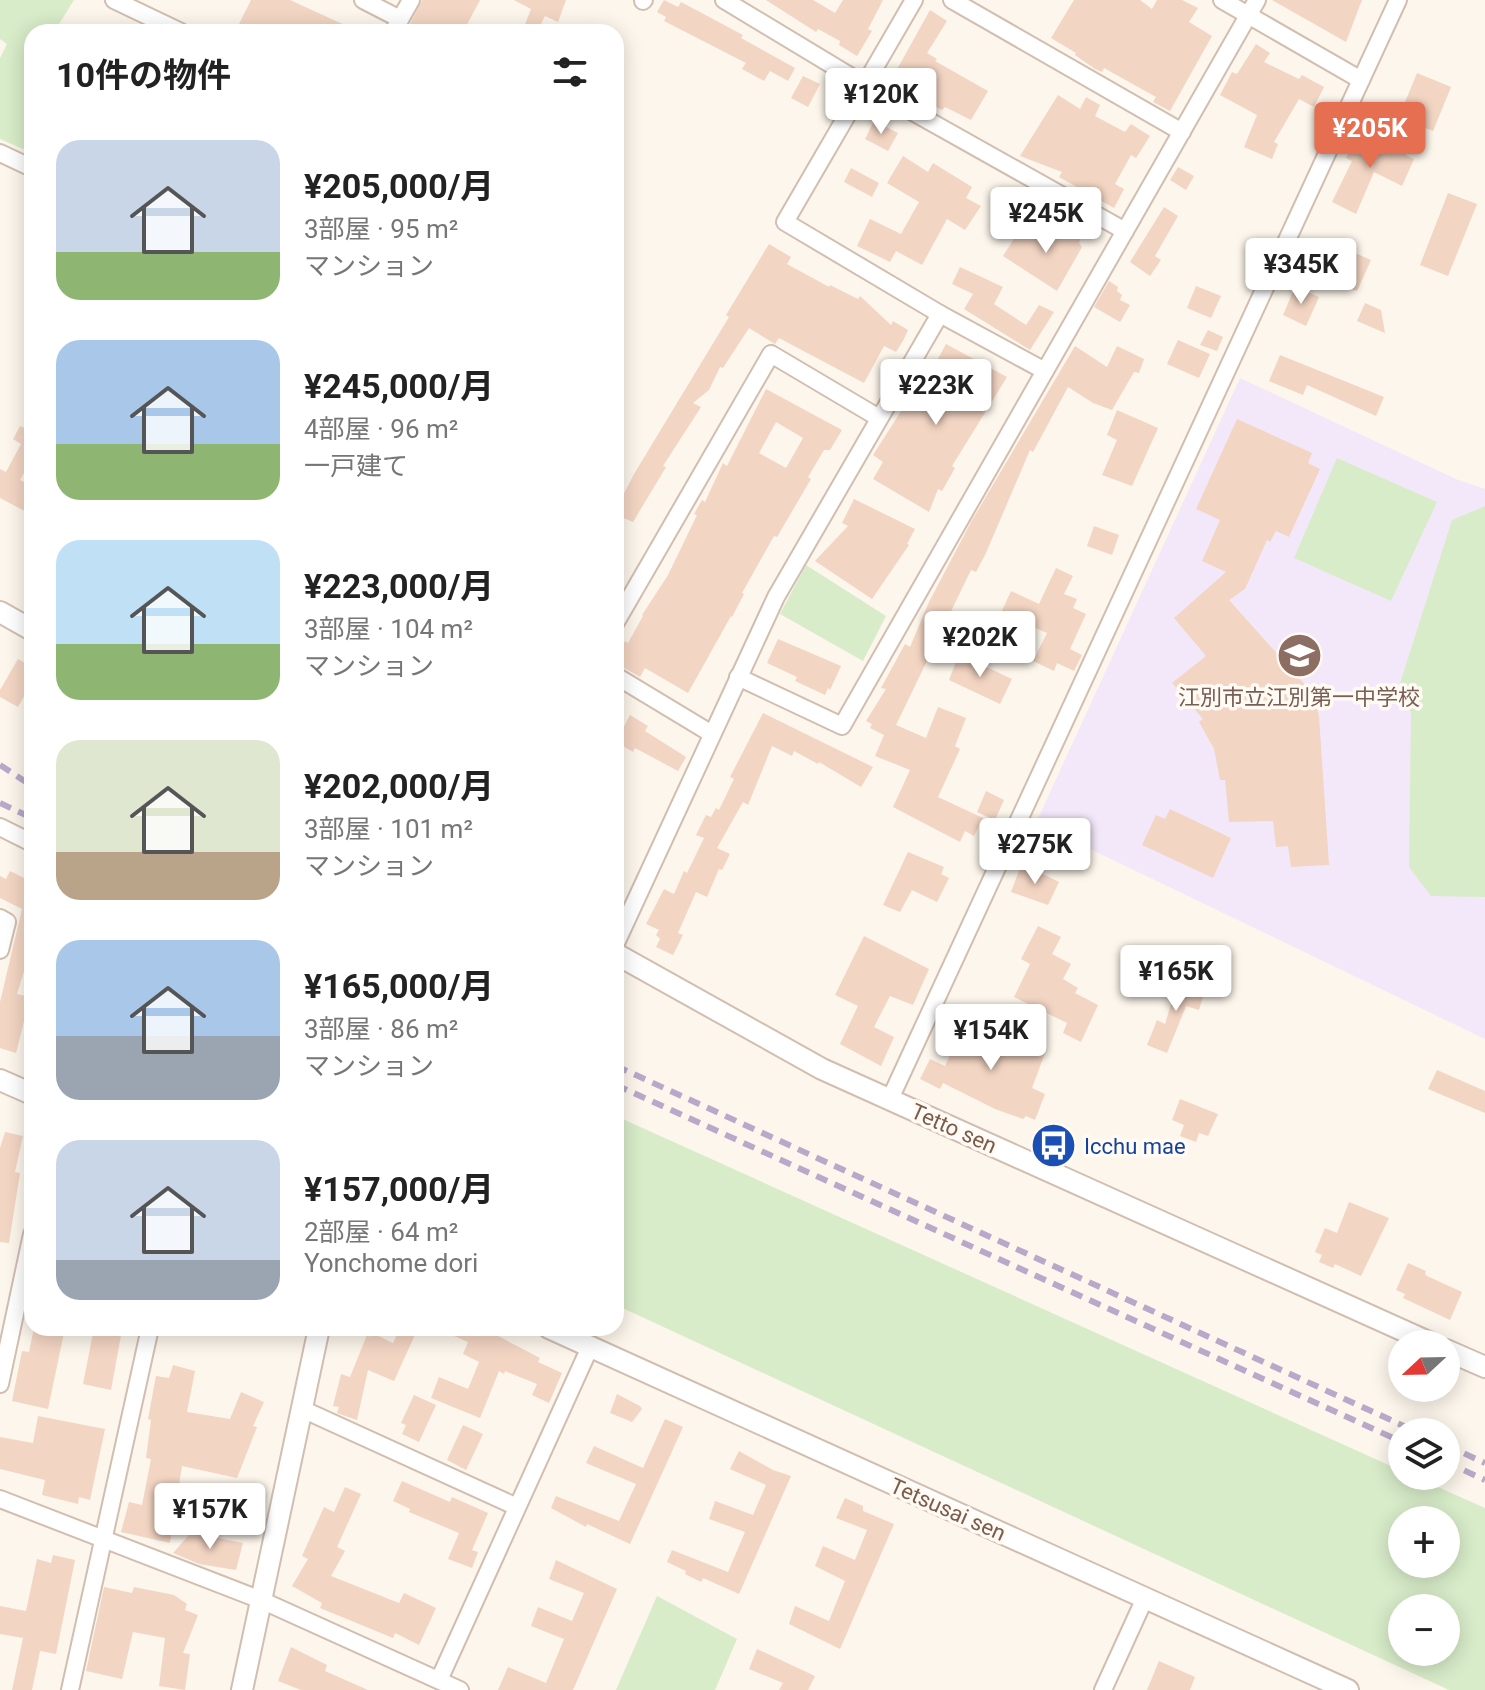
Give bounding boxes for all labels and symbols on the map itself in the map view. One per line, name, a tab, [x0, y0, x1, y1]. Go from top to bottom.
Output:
pin: ¥120K	[825, 68, 937, 136]
pin: ¥205K	[1314, 102, 1426, 170]
pin: ¥245K	[990, 187, 1102, 255]
pin: ¥345K	[1245, 238, 1357, 306]
pin: ¥223K	[880, 359, 992, 427]
pin: ¥202K	[924, 611, 1036, 679]
school or university icon: 江別市立江別第一中学校	[1275, 632, 1323, 680]
place label: 江別市立江別第一中学校	[1178, 685, 1420, 710]
pin: ¥275K	[979, 818, 1091, 886]
pin: ¥165K	[1120, 945, 1232, 1013]
pin: ¥154K	[935, 1004, 1047, 1072]
street label: Tetto sen	[907, 1099, 1000, 1158]
bus stop icon: Icchu mae	[1029, 1122, 1077, 1170]
place label: Icchu mae	[1084, 1134, 1186, 1159]
north arrow	[1388, 1330, 1460, 1402]
street label: Tetsusai sen	[886, 1473, 1009, 1546]
pin: ¥157K	[154, 1483, 266, 1551]

